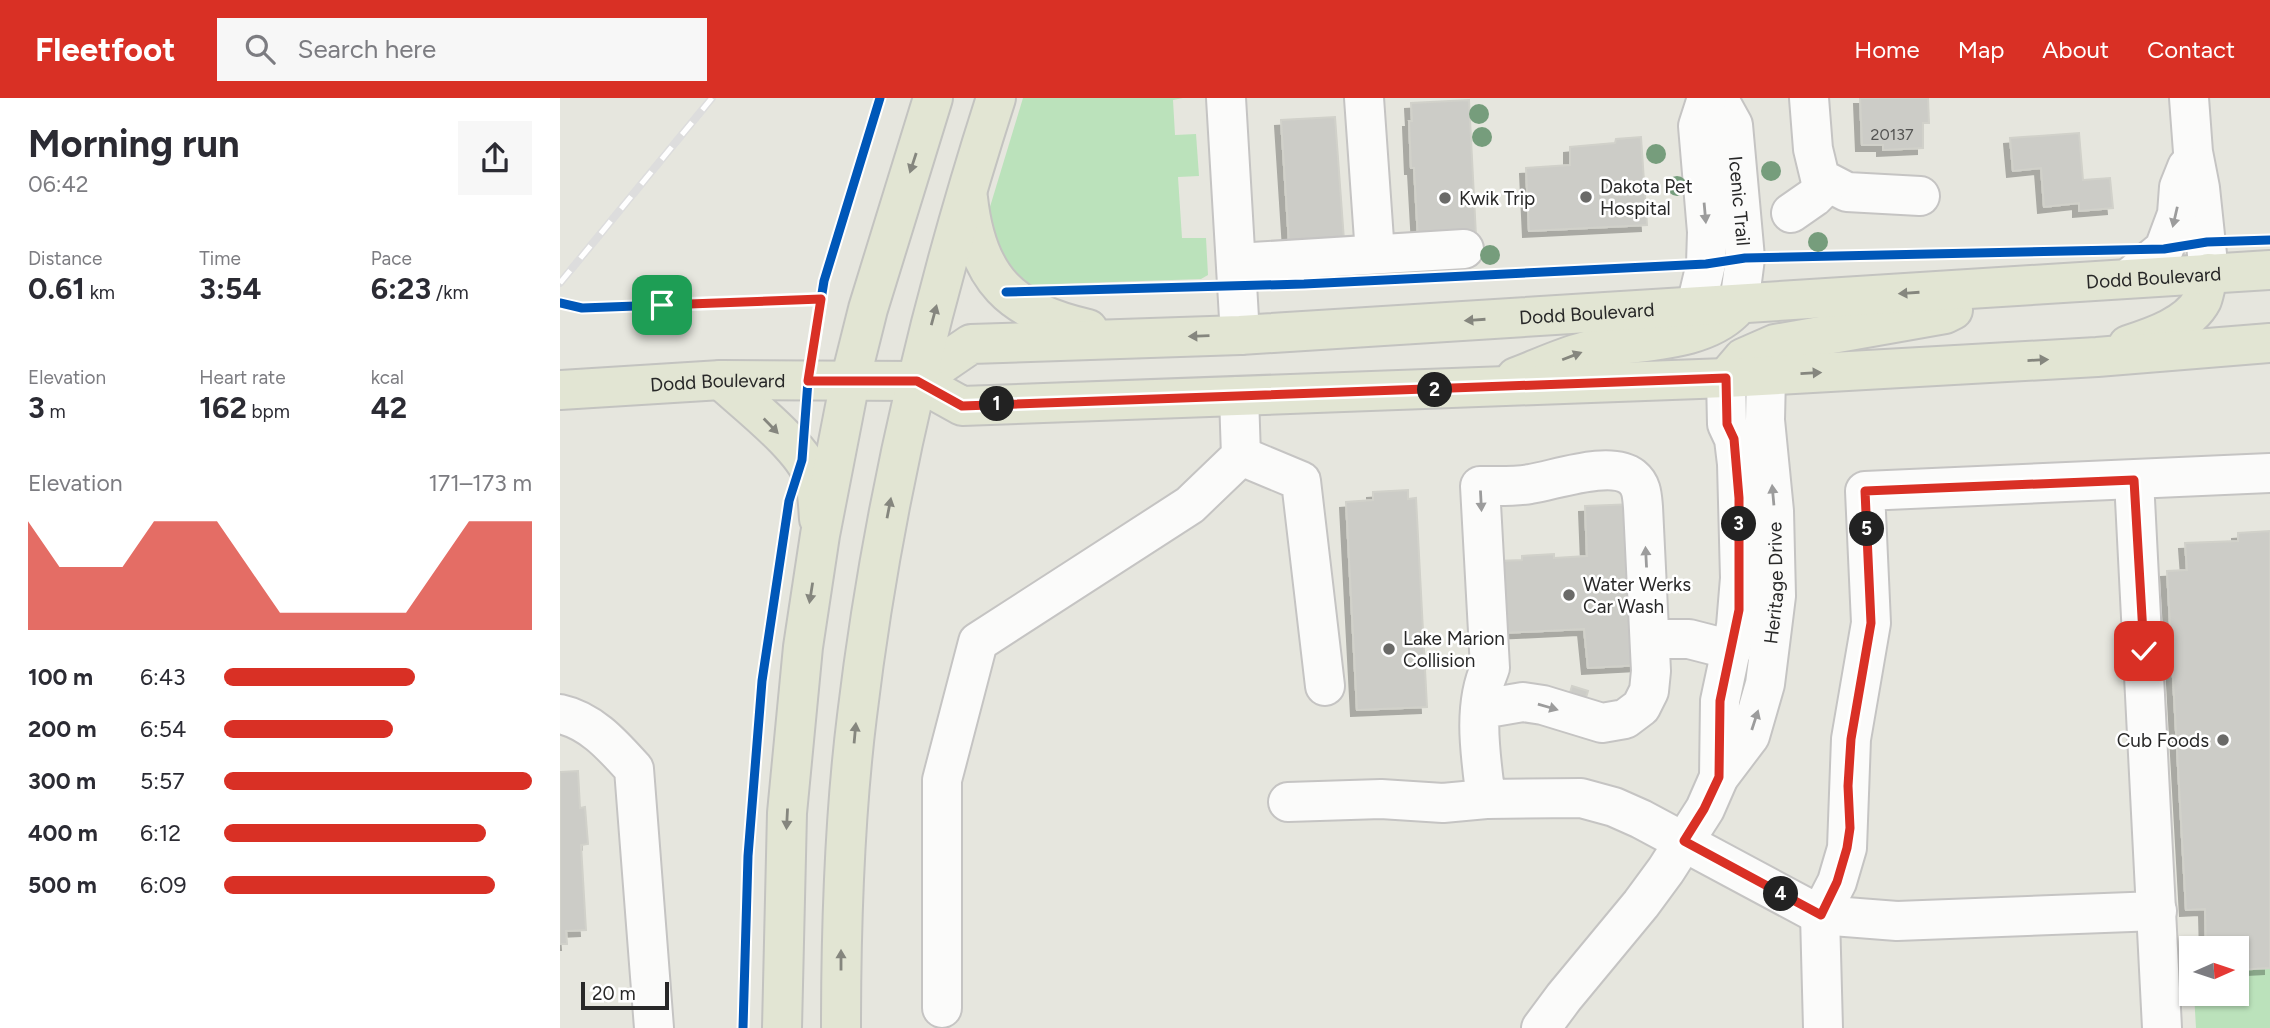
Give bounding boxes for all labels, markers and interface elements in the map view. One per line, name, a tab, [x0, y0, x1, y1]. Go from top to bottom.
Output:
search box	[217, 18, 707, 81]
text: Fleetfoot	[35, 30, 175, 69]
icon: search	[241, 30, 279, 68]
text: Search here	[297, 33, 436, 65]
text: Home	[1854, 35, 1920, 64]
text: Map	[1958, 35, 2004, 64]
text: About	[2042, 35, 2109, 64]
text: Contact	[2147, 35, 2235, 64]
text: Morning run	[28, 121, 240, 167]
button: share	[458, 121, 532, 195]
house number: 20137	[1870, 125, 1914, 144]
one-way arrow	[907, 153, 918, 174]
street label: Icenic Trail	[1724, 155, 1755, 247]
text: 06:42	[28, 170, 89, 198]
place label: Dakota Pet Hospital	[1600, 175, 1693, 220]
place label: Kwik Trip	[1459, 187, 1535, 210]
marker: Dakota Pet Hospital	[1578, 189, 1594, 205]
marker: Kwik Trip	[1437, 190, 1453, 206]
one-way arrow	[1700, 203, 1711, 225]
one-way arrow	[2169, 206, 2180, 228]
text: Distance	[28, 247, 102, 270]
text: Time	[199, 247, 241, 270]
text: Pace	[371, 247, 412, 270]
street label: Dodd Boulevard	[2085, 262, 2222, 293]
text: 0.61	[28, 270, 85, 307]
text: 3:54	[199, 270, 261, 307]
text: 6:23	[371, 270, 431, 307]
pin	[632, 275, 692, 335]
text: km	[85, 281, 115, 304]
text: /km	[431, 281, 469, 304]
icon: arrive	[643, 286, 681, 324]
one-way arrow	[1897, 288, 1919, 299]
street label: Dodd Boulevard	[1518, 297, 1655, 329]
one-way arrow	[929, 304, 940, 326]
one-way arrow	[1464, 315, 1486, 326]
one-way arrow	[1188, 330, 1210, 342]
one-way arrow	[1561, 350, 1582, 361]
one-way arrow	[2028, 354, 2050, 365]
text: Elevation	[28, 366, 106, 389]
text: Heart rate	[199, 366, 286, 389]
text: kcal	[371, 366, 404, 389]
street label: Dodd Boulevard	[649, 368, 786, 396]
one-way arrow	[1800, 368, 1822, 379]
pin: 2	[1418, 372, 1452, 408]
text: 2	[1429, 378, 1440, 401]
pin: 1	[980, 386, 1014, 422]
text: 3	[28, 389, 45, 426]
text: 162	[199, 389, 247, 426]
text: 42	[371, 389, 407, 426]
text: 1	[992, 392, 1001, 415]
text: m	[45, 400, 66, 423]
text: bpm	[247, 400, 290, 423]
one-way arrow	[763, 417, 779, 434]
text: Elevation	[28, 469, 123, 497]
text: 171–173 m	[428, 469, 532, 497]
one-way arrow	[1767, 484, 1778, 506]
one-way arrow	[1476, 490, 1487, 512]
one-way arrow	[883, 497, 894, 519]
pin: 3	[1722, 506, 1756, 542]
text: 3	[1733, 512, 1744, 535]
pin: 5	[1850, 512, 1884, 546]
text: 5	[1861, 517, 1872, 540]
street label: Heritage Drive	[1759, 522, 1788, 645]
one-way arrow	[1640, 546, 1651, 568]
place label: Water Werks Car Wash	[1583, 573, 1691, 618]
one-way arrow	[805, 582, 816, 604]
marker: Water Werks Car Wash	[1561, 587, 1577, 603]
pin	[2114, 621, 2174, 681]
place label: Lake Marion Collision	[1403, 627, 1505, 672]
icon: check	[2125, 632, 2163, 670]
marker: Lake Marion Collision	[1381, 641, 1397, 657]
text: 100 m	[28, 663, 93, 691]
text: 6:43	[140, 663, 186, 691]
one-way arrow	[1538, 703, 1559, 713]
one-way arrow	[1750, 710, 1761, 731]
text: 200 m	[28, 715, 97, 743]
text: 6:54	[140, 715, 186, 743]
one-way arrow	[850, 722, 861, 744]
place label: Cub Foods	[2117, 729, 2209, 752]
marker: Cub Foods	[2215, 732, 2231, 748]
text: 300 m	[28, 767, 96, 795]
text: 5:57	[140, 767, 185, 795]
one-way arrow	[781, 808, 792, 830]
text: 400 m	[28, 819, 98, 847]
text: 6:12	[140, 819, 181, 847]
text: 500 m	[28, 871, 97, 899]
text: 6:09	[140, 871, 187, 899]
pin: 4	[1764, 876, 1798, 912]
text: 4	[1774, 882, 1787, 905]
north arrow	[2179, 936, 2249, 1006]
map controls	[2179, 936, 2249, 1006]
one-way arrow	[835, 949, 847, 971]
scale bar	[581, 979, 668, 1011]
text: 20 m	[592, 982, 636, 1005]

